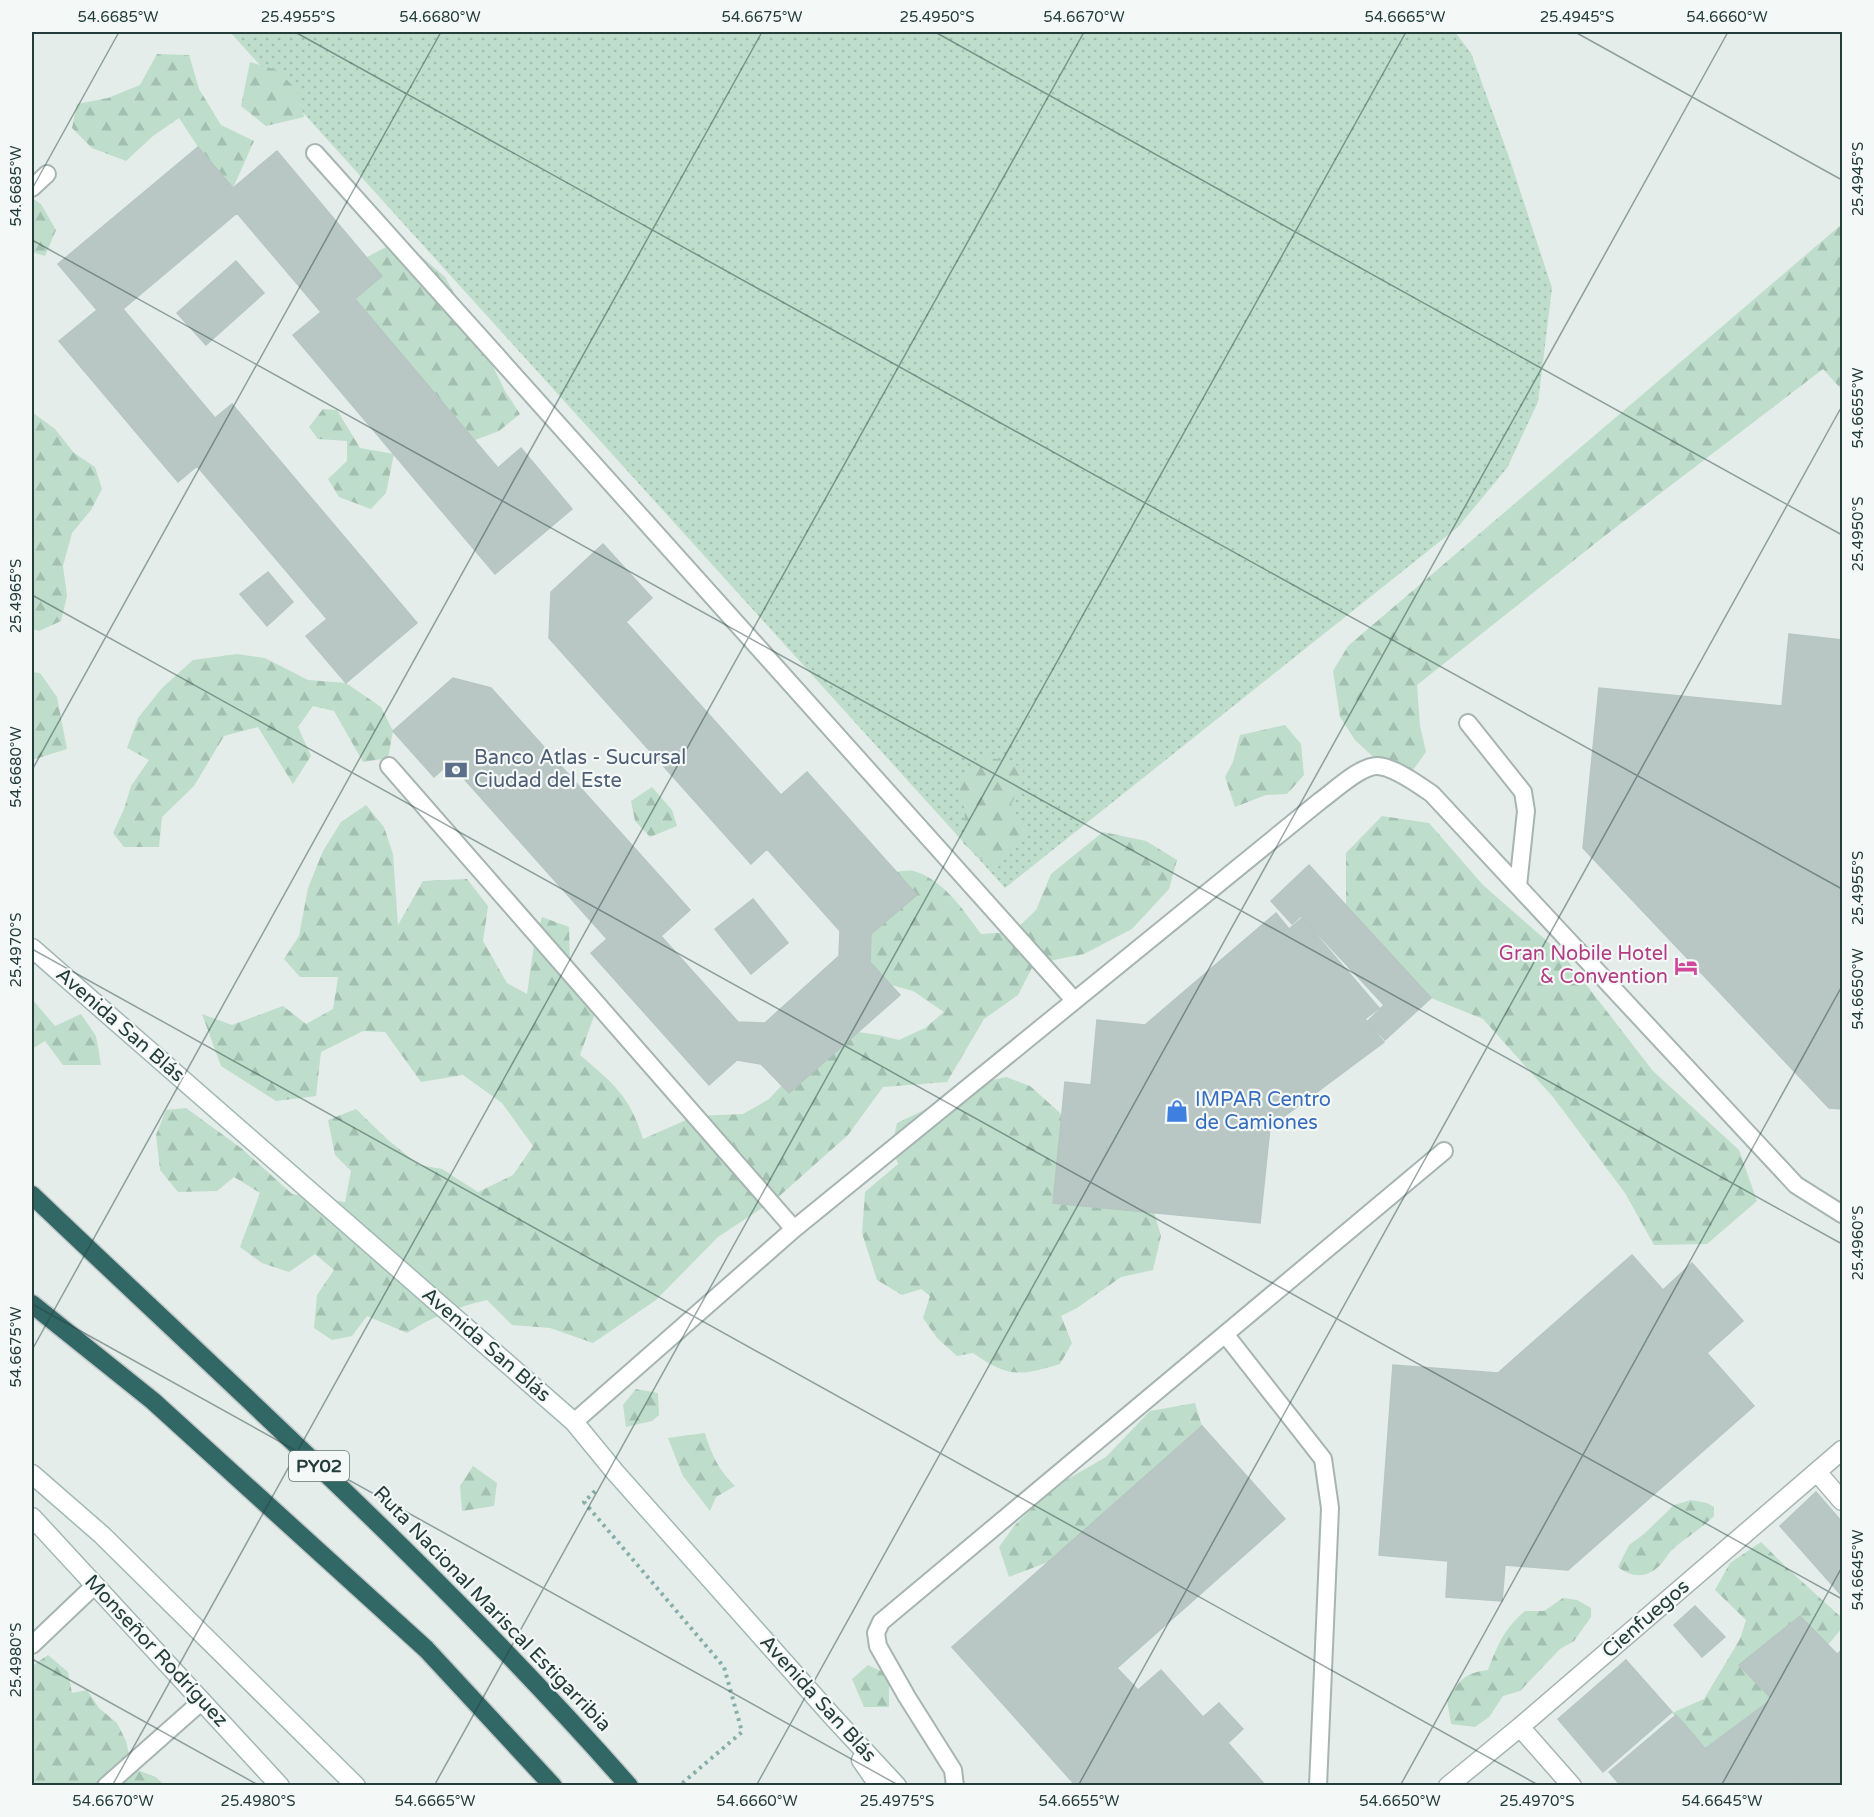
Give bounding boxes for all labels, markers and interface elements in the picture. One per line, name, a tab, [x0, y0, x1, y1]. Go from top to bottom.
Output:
text: 54.6685°W	[78, 8, 158, 26]
text: 25.4955°S	[261, 8, 335, 26]
text: 54.6680°W	[399, 8, 481, 26]
text: 54.6675°W	[722, 8, 802, 26]
text: 25.4950°S	[900, 8, 974, 26]
text: 54.6670°W	[1043, 8, 1125, 26]
text: 54.6665°W	[1365, 8, 1445, 26]
text: 25.4945°S	[1540, 8, 1614, 26]
text: 54.6660°W	[1686, 8, 1768, 26]
text: 25.4945°S	[1849, 142, 1867, 216]
text: 54.6685°W	[7, 146, 25, 226]
text: 54.6655°W	[1849, 368, 1867, 448]
text: 25.4950°S	[1849, 497, 1867, 571]
text: 25.4965°S	[7, 559, 25, 633]
text: 54.6680°W	[7, 726, 25, 808]
place label: Banco Atlas - Sucursal Ciudad del Este	[474, 746, 686, 793]
bank icon: Banco Atlas - Sucursal Ciudad del Este	[443, 757, 469, 783]
text: 25.4955°S	[1849, 851, 1867, 925]
text: 25.4970°S	[7, 913, 25, 987]
place label: Gran Nobile Hotel & Convention	[1499, 942, 1668, 989]
text: 54.6650°W	[1849, 948, 1867, 1030]
hotel icon: Gran Nobile Hotel & Convention	[1673, 953, 1699, 979]
street label: Avenida San Blás	[51, 963, 189, 1087]
place label: IMPAR Centro de Camiones	[1195, 1088, 1331, 1135]
shop icon: IMPAR Centro de Camiones	[1164, 1098, 1190, 1124]
text: 25.4960°S	[1849, 1206, 1867, 1280]
street label: Avenida San Blás	[417, 1283, 555, 1407]
text: 54.6675°W	[7, 1307, 25, 1387]
road number: PY02	[289, 1451, 349, 1481]
street label: Ruta Nacional Mariscal Estigarribia	[368, 1481, 616, 1737]
text: 54.6645°W	[1849, 1530, 1867, 1610]
street label: Monseñor Rodríguez	[79, 1570, 233, 1732]
street label: Cienfuegos	[1598, 1575, 1694, 1663]
text: 25.4980°S	[7, 1623, 25, 1697]
street label: Avenida San Blás	[755, 1631, 881, 1767]
text: 54.6670°W	[72, 1792, 154, 1810]
text: 25.4980°S	[221, 1792, 295, 1810]
text: 54.6665°W	[395, 1792, 475, 1810]
text: 54.6660°W	[716, 1792, 798, 1810]
text: 25.4975°S	[860, 1792, 934, 1810]
text: 54.6655°W	[1039, 1792, 1119, 1810]
text: 54.6650°W	[1359, 1792, 1441, 1810]
text: 25.4970°S	[1500, 1792, 1574, 1810]
text: 54.6645°W	[1682, 1792, 1762, 1810]

